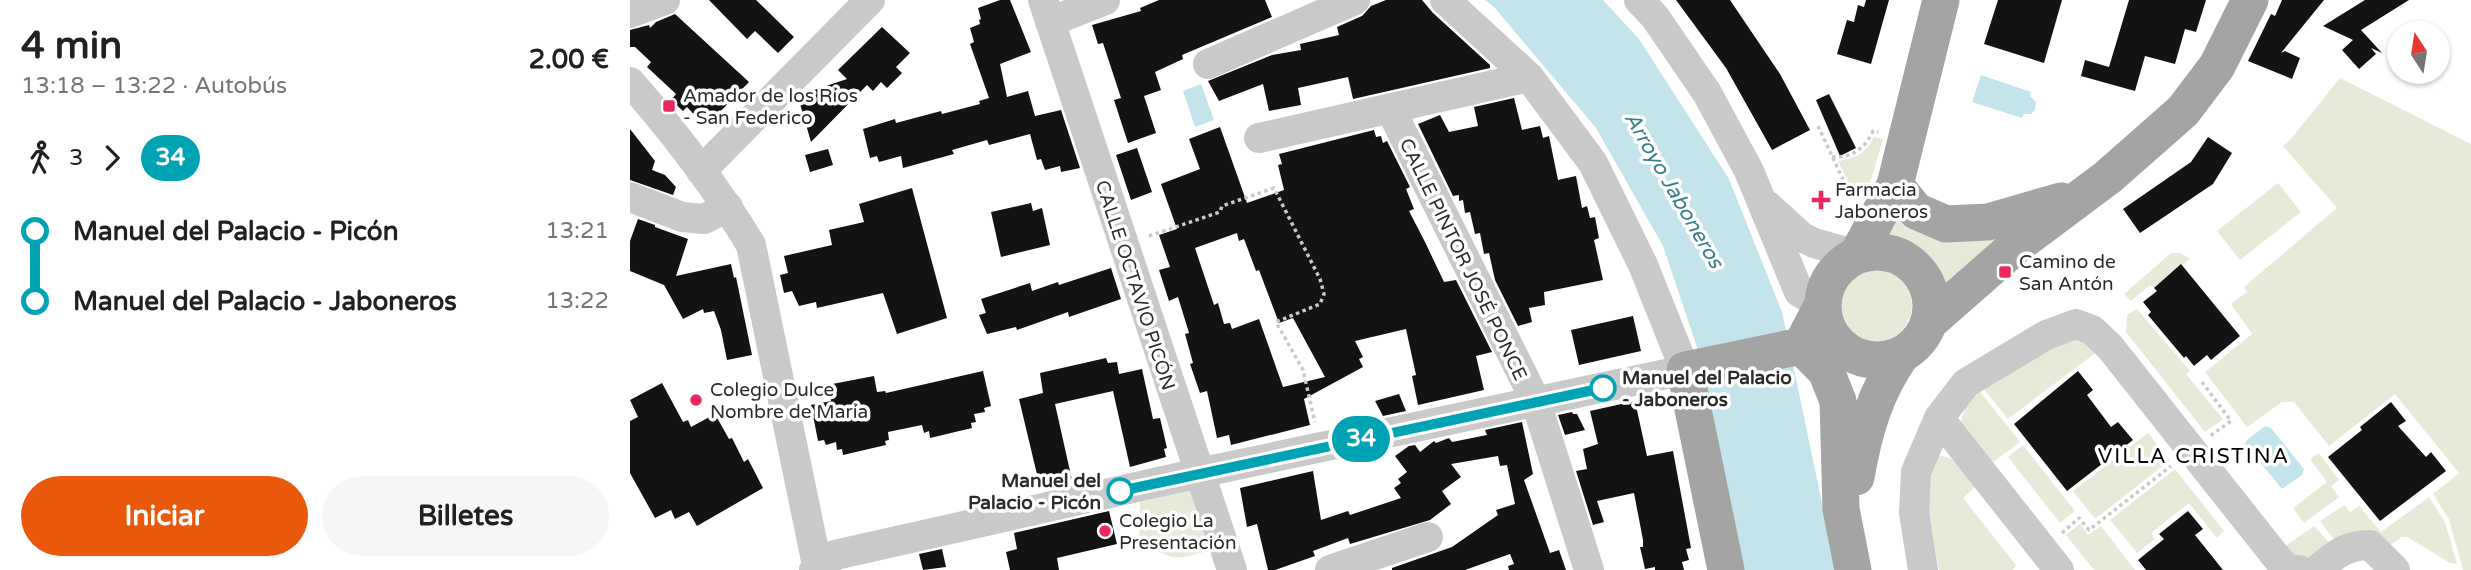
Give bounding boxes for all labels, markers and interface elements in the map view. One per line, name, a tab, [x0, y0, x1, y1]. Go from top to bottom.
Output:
north arrow	[2387, 21, 2450, 84]
map controls	[2387, 21, 2450, 84]
text: 4 min	[21, 23, 122, 69]
text: 2.00 €	[529, 44, 609, 75]
text: 13:18 – 13:22 · Autobús	[21, 72, 287, 100]
place label: Amador de los Ríos - San Federico	[683, 85, 858, 129]
marker: Amador de los Ríos - San Federico	[661, 98, 677, 114]
water label: Arroyo Jaboneros	[1619, 108, 1729, 274]
street label: CALLE PINTOR JOSÉ PONCE	[1395, 135, 1531, 384]
icon: walk	[21, 139, 59, 177]
icon: forward	[93, 139, 131, 177]
text: 34	[155, 143, 186, 172]
text: 3	[69, 144, 83, 172]
street label: CALLE OCTAVIO PICÓN	[1091, 177, 1180, 393]
place label: Farmacia Jaboneros	[1835, 179, 1928, 223]
marker: Farmacia Jaboneros	[1813, 192, 1829, 208]
text: Manuel del Palacio - Picón	[73, 216, 399, 247]
text: 13:21	[545, 217, 609, 245]
place label: Camino de San Antón	[2019, 251, 2116, 295]
marker: Camino de San Antón	[1997, 264, 2013, 280]
text: Manuel del Palacio - Jaboneros	[73, 286, 457, 317]
text: 13:22	[545, 287, 609, 315]
place label: Manuel del Palacio - Jaboneros	[1622, 367, 1792, 411]
marker: Manuel del Palacio - Jaboneros	[1590, 375, 1616, 401]
place label: Colegio Dulce Nombre de María	[710, 379, 868, 423]
marker: Colegio Dulce Nombre de María	[688, 392, 704, 408]
line badge: 34	[1330, 416, 1392, 462]
text: 34	[1346, 424, 1376, 453]
district label: VILLA CRISTINA	[2098, 444, 2290, 469]
place label: Manuel del Palacio - Picón	[968, 470, 1101, 514]
button: Iniciar	[21, 476, 308, 556]
button: Billetes	[322, 476, 609, 556]
marker: Manuel del Palacio - Picón	[1107, 478, 1133, 504]
place label: Colegio La Presentación	[1119, 510, 1237, 554]
marker: Colegio La Presentación	[1097, 523, 1113, 539]

